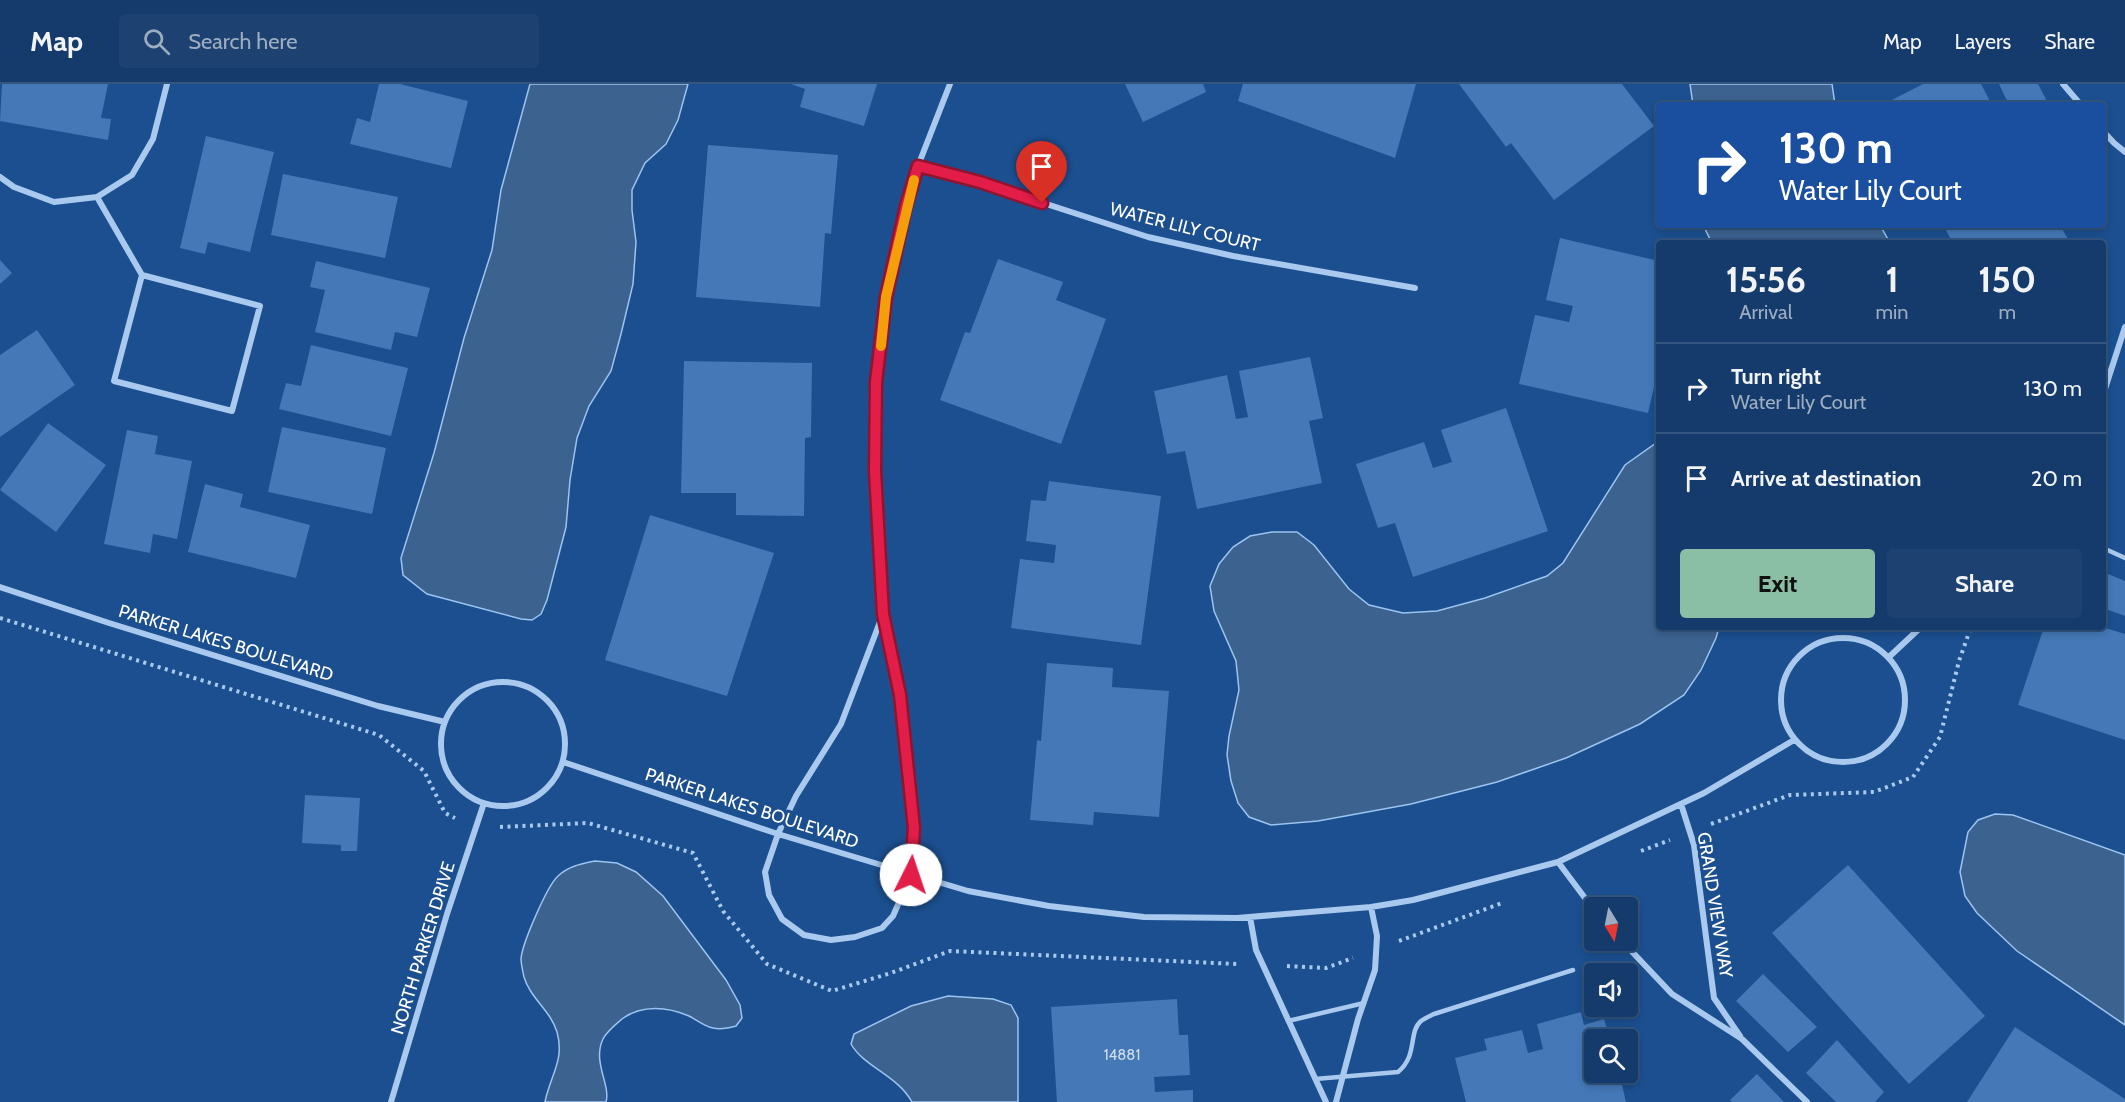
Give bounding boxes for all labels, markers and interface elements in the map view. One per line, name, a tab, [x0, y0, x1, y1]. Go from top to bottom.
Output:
search box	[119, 14, 539, 68]
text: Map	[30, 24, 83, 58]
icon: search	[140, 25, 173, 58]
text: Search here	[188, 28, 297, 55]
text: Map	[1883, 29, 1922, 54]
text: Layers	[1955, 29, 2011, 54]
text: Share	[2044, 29, 2095, 54]
text: 130 m	[1779, 122, 1893, 174]
icon: right	[1680, 126, 1758, 204]
pin	[1016, 141, 1067, 203]
icon: arrive	[1025, 150, 1058, 183]
text: Water Lily Court	[1779, 174, 1962, 207]
street label: WATER LILY COURT	[1108, 198, 1263, 256]
text: 15:56	[1726, 257, 1806, 301]
text: 1	[1885, 257, 1899, 301]
text: 150	[1978, 257, 2036, 301]
text: Arrival	[1739, 300, 1792, 324]
text: min	[1876, 300, 1909, 324]
text: m	[1999, 300, 2016, 324]
text: Turn right	[1731, 363, 1821, 390]
icon: right	[1680, 372, 1713, 405]
text: 130 m	[2023, 375, 2082, 402]
text: Water Lily Court	[1731, 390, 1866, 414]
icon: arrive	[1680, 462, 1713, 495]
text: Arrive at destination	[1731, 465, 1921, 492]
text: 20 m	[2031, 465, 2082, 492]
button: Exit	[1680, 549, 1875, 618]
button: Share	[1887, 549, 2082, 618]
street label: PARKER LAKES BOULEVARD	[116, 600, 336, 686]
street label: PARKER LAKES BOULEVARD	[642, 763, 862, 853]
street label: GRAND VIEW WAY	[1693, 831, 1737, 980]
position arrow	[879, 843, 943, 907]
street label: NORTH PARKER DRIVE	[386, 859, 460, 1037]
north arrow	[1584, 897, 1638, 951]
map controls	[1584, 897, 1638, 1083]
button: sound	[1584, 963, 1638, 1017]
button: search	[1584, 1029, 1638, 1083]
house number: 14881	[1104, 1046, 1140, 1064]

